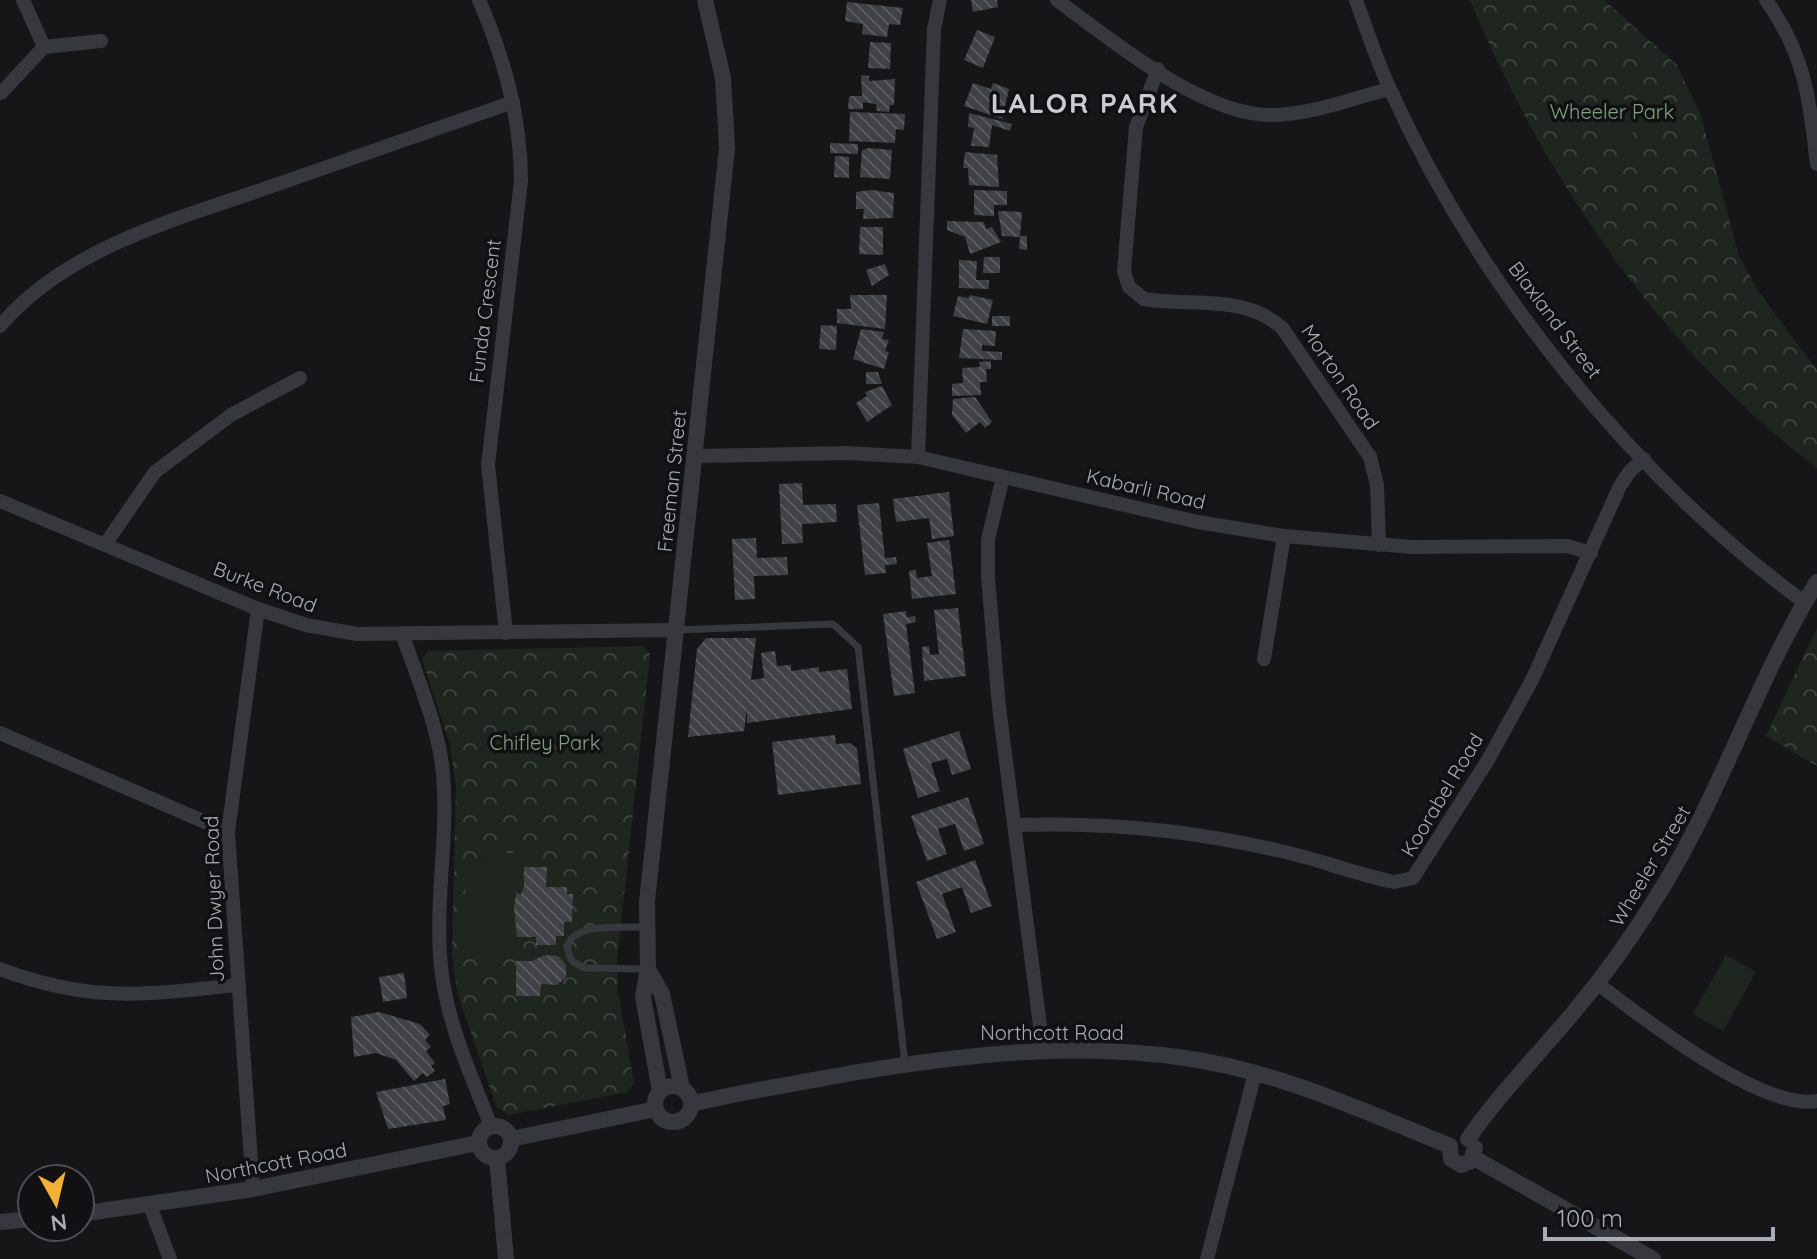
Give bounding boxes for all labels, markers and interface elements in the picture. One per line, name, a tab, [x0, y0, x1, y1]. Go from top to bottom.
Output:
district label: LALOR PARK	[991, 85, 1179, 120]
park label: Wheeler Park	[1550, 99, 1674, 124]
street label: Funda Crescent	[463, 237, 506, 384]
street label: Blaxland Street	[1503, 256, 1608, 383]
street label: Morton Road	[1296, 319, 1385, 434]
street label: Freeman Street	[652, 408, 691, 553]
street label: Kabarli Road	[1084, 463, 1208, 514]
street label: Burke Road	[210, 555, 320, 618]
street label: Koorabel Road	[1395, 728, 1488, 861]
park label: Chifley Park	[490, 730, 600, 755]
street label: Wheeler Street	[1604, 800, 1696, 931]
street label: John Dwyer Road	[198, 815, 229, 983]
street label: Northcott Road	[980, 1020, 1124, 1045]
street label: Northcott Road	[203, 1137, 349, 1188]
north arrow	[16, 1163, 96, 1243]
scale bar	[1545, 1191, 1773, 1241]
text: 100 m	[1557, 1203, 1623, 1233]
text: N	[49, 1208, 69, 1238]

